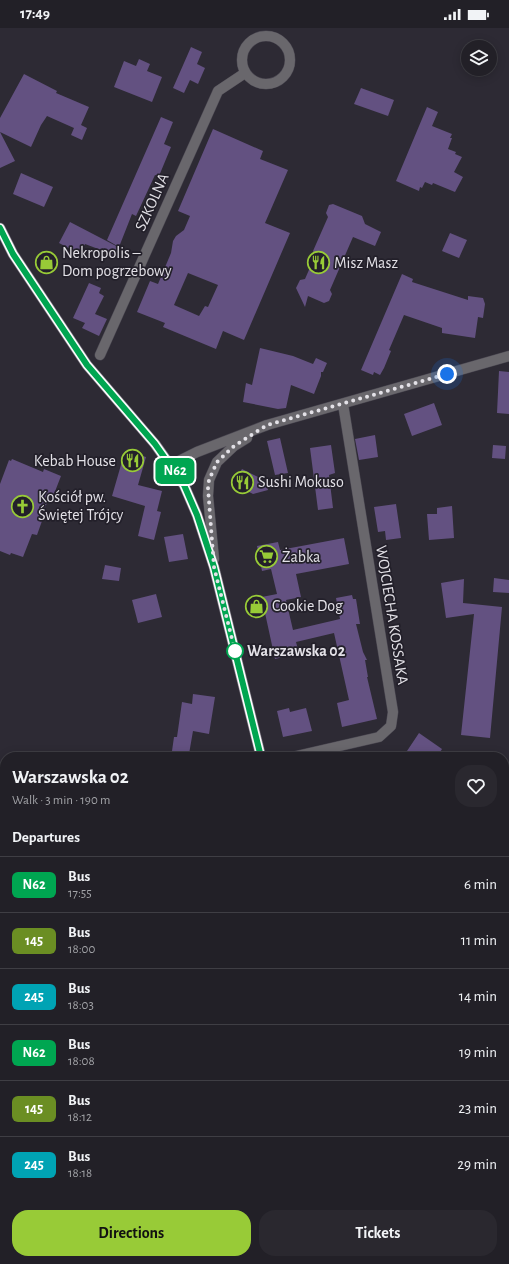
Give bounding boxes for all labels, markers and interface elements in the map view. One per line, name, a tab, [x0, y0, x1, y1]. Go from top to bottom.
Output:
text: 17:49	[20, 6, 50, 21]
map controls	[461, 40, 497, 76]
button: layers	[461, 40, 497, 76]
street label: SZKOLNA	[132, 171, 172, 233]
place label: Nekropolis – Dom pogrzebowy	[62, 245, 172, 280]
shop icon: Nekropolis – Dom pogrzebowy	[33, 249, 59, 275]
restaurant icon: Misz Masz	[306, 250, 332, 276]
place label: Misz Masz	[334, 255, 398, 271]
your location	[437, 364, 457, 384]
restaurant icon: Kebab House	[119, 448, 145, 474]
place label: Kebab House	[34, 453, 116, 469]
line badge: N62	[152, 458, 198, 484]
text: N62	[163, 464, 187, 478]
restaurant icon: Sushi Mokuso	[230, 469, 256, 495]
place label: Sushi Mokuso	[258, 474, 344, 490]
place label: Kościół pw. Świętej Trójcy	[38, 489, 124, 524]
church icon: Kościół pw. Świętej Trójcy	[9, 493, 35, 519]
supermarket icon: Żabka	[253, 544, 279, 570]
street label: WOJCIECHA KOSSAKA	[373, 544, 411, 686]
place label: Żabka	[282, 547, 320, 565]
shop icon: Cookie Dog	[243, 593, 269, 619]
place label: Cookie Dog	[272, 598, 343, 614]
marker: Warszawska 02	[226, 642, 244, 660]
place label: Warszawska 02	[247, 643, 346, 659]
button: heart	[455, 765, 497, 807]
text: Warszawska 02	[12, 768, 129, 787]
text: Walk · 3 min · 190 m	[12, 794, 110, 807]
text: Departures	[12, 830, 80, 845]
text: Bus	[68, 869, 90, 884]
text: 6 min	[464, 877, 497, 892]
text: N62	[22, 878, 46, 892]
text: 17:55	[68, 887, 92, 900]
text: Bus	[68, 925, 90, 940]
text: 11 min	[461, 933, 497, 948]
text: 145	[25, 934, 43, 948]
text: 18:00	[68, 943, 95, 956]
text: Bus	[68, 981, 90, 996]
text: 14 min	[459, 989, 497, 1004]
text: 245	[24, 990, 44, 1004]
text: 18:03	[68, 999, 94, 1012]
text: Bus	[68, 1037, 90, 1052]
text: 19 min	[459, 1045, 497, 1060]
text: N62	[22, 1046, 46, 1060]
text: 18:08	[68, 1055, 95, 1068]
text: Bus	[68, 1093, 90, 1108]
text: 23 min	[458, 1101, 497, 1116]
text: 145	[25, 1102, 43, 1116]
text: 18:12	[68, 1111, 92, 1124]
text: Bus	[68, 1149, 90, 1164]
text: 29 min	[457, 1157, 497, 1172]
text: 245	[24, 1158, 44, 1172]
text: 18:18	[68, 1167, 92, 1180]
button: Directions	[12, 1210, 251, 1256]
button: Tickets	[259, 1210, 497, 1256]

